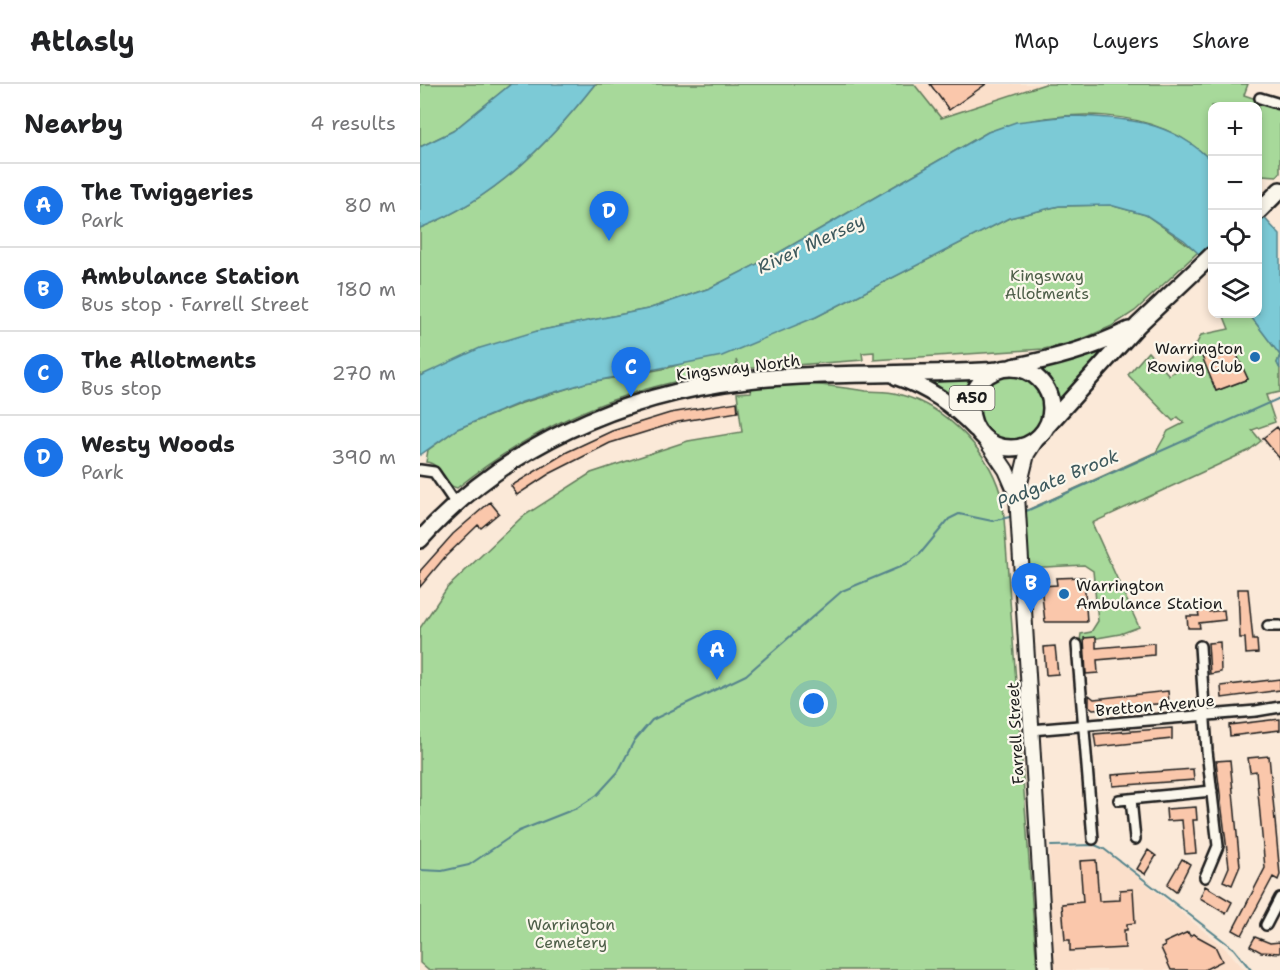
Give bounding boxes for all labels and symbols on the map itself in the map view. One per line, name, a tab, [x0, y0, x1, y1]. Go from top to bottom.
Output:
pin: D	[590, 192, 628, 241]
water label: River Mersey	[753, 209, 869, 279]
park label: Kingsway Allotments	[1005, 265, 1089, 304]
place label: Warrington Rowing Club	[1147, 338, 1243, 377]
pin: C	[612, 348, 650, 397]
street label: Kingsway North	[675, 349, 801, 386]
marker: Warrington Rowing Club	[1248, 350, 1262, 364]
road number: A50	[950, 386, 994, 410]
water label: Padgate Brook	[994, 443, 1123, 514]
pin: B	[1012, 564, 1050, 613]
place label: Warrington Ambulance Station	[1076, 575, 1223, 614]
marker: Warrington Ambulance Station	[1057, 587, 1071, 601]
pin: A	[698, 630, 736, 680]
street label: Farrell Street	[1002, 681, 1029, 785]
your location	[799, 689, 828, 718]
street label: Bretton Avenue	[1095, 690, 1215, 721]
park label: Warrington Cemetery	[527, 914, 615, 953]

